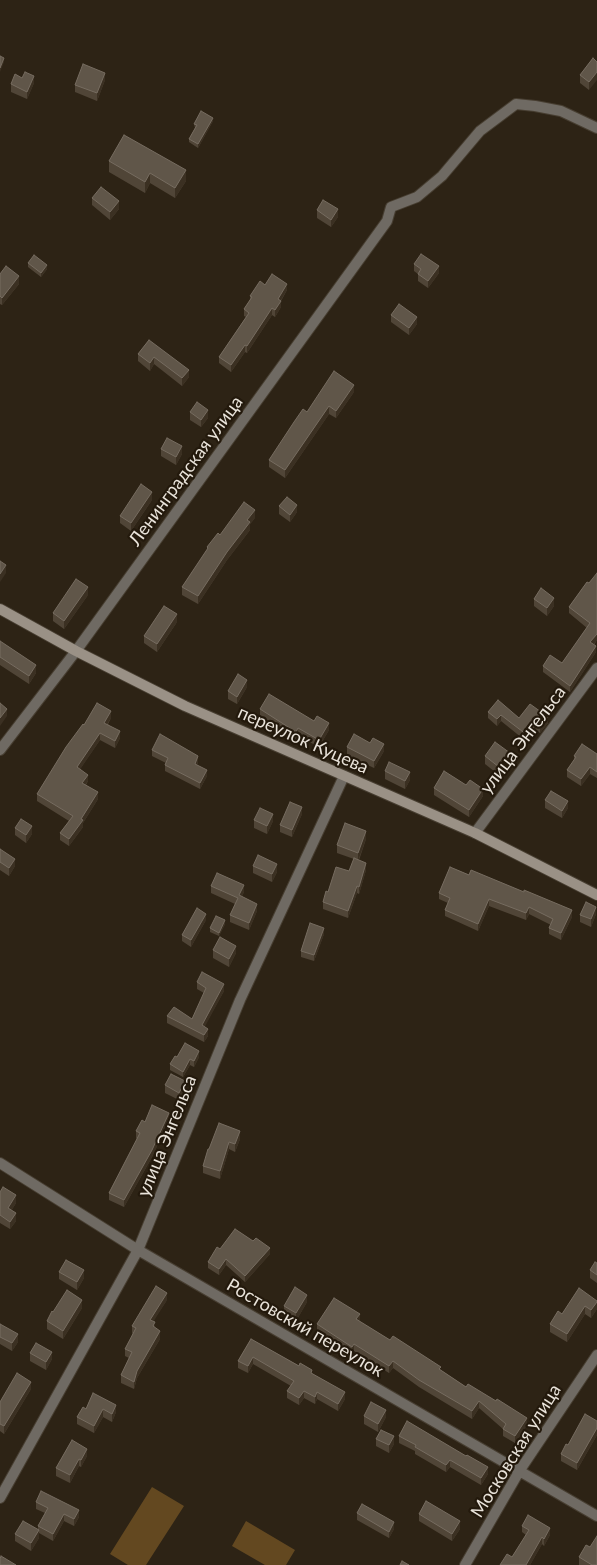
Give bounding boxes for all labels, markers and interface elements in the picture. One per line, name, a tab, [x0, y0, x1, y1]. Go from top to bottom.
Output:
street label: Ленинградская улица	[124, 392, 248, 550]
street label: улица Энгельса	[476, 682, 570, 798]
street label: переулок Куцева	[234, 702, 372, 778]
street label: улица Энгельса	[133, 1072, 201, 1200]
street label: Ростовский переулок	[223, 1274, 387, 1382]
street label: Московская улица	[466, 1380, 566, 1522]

